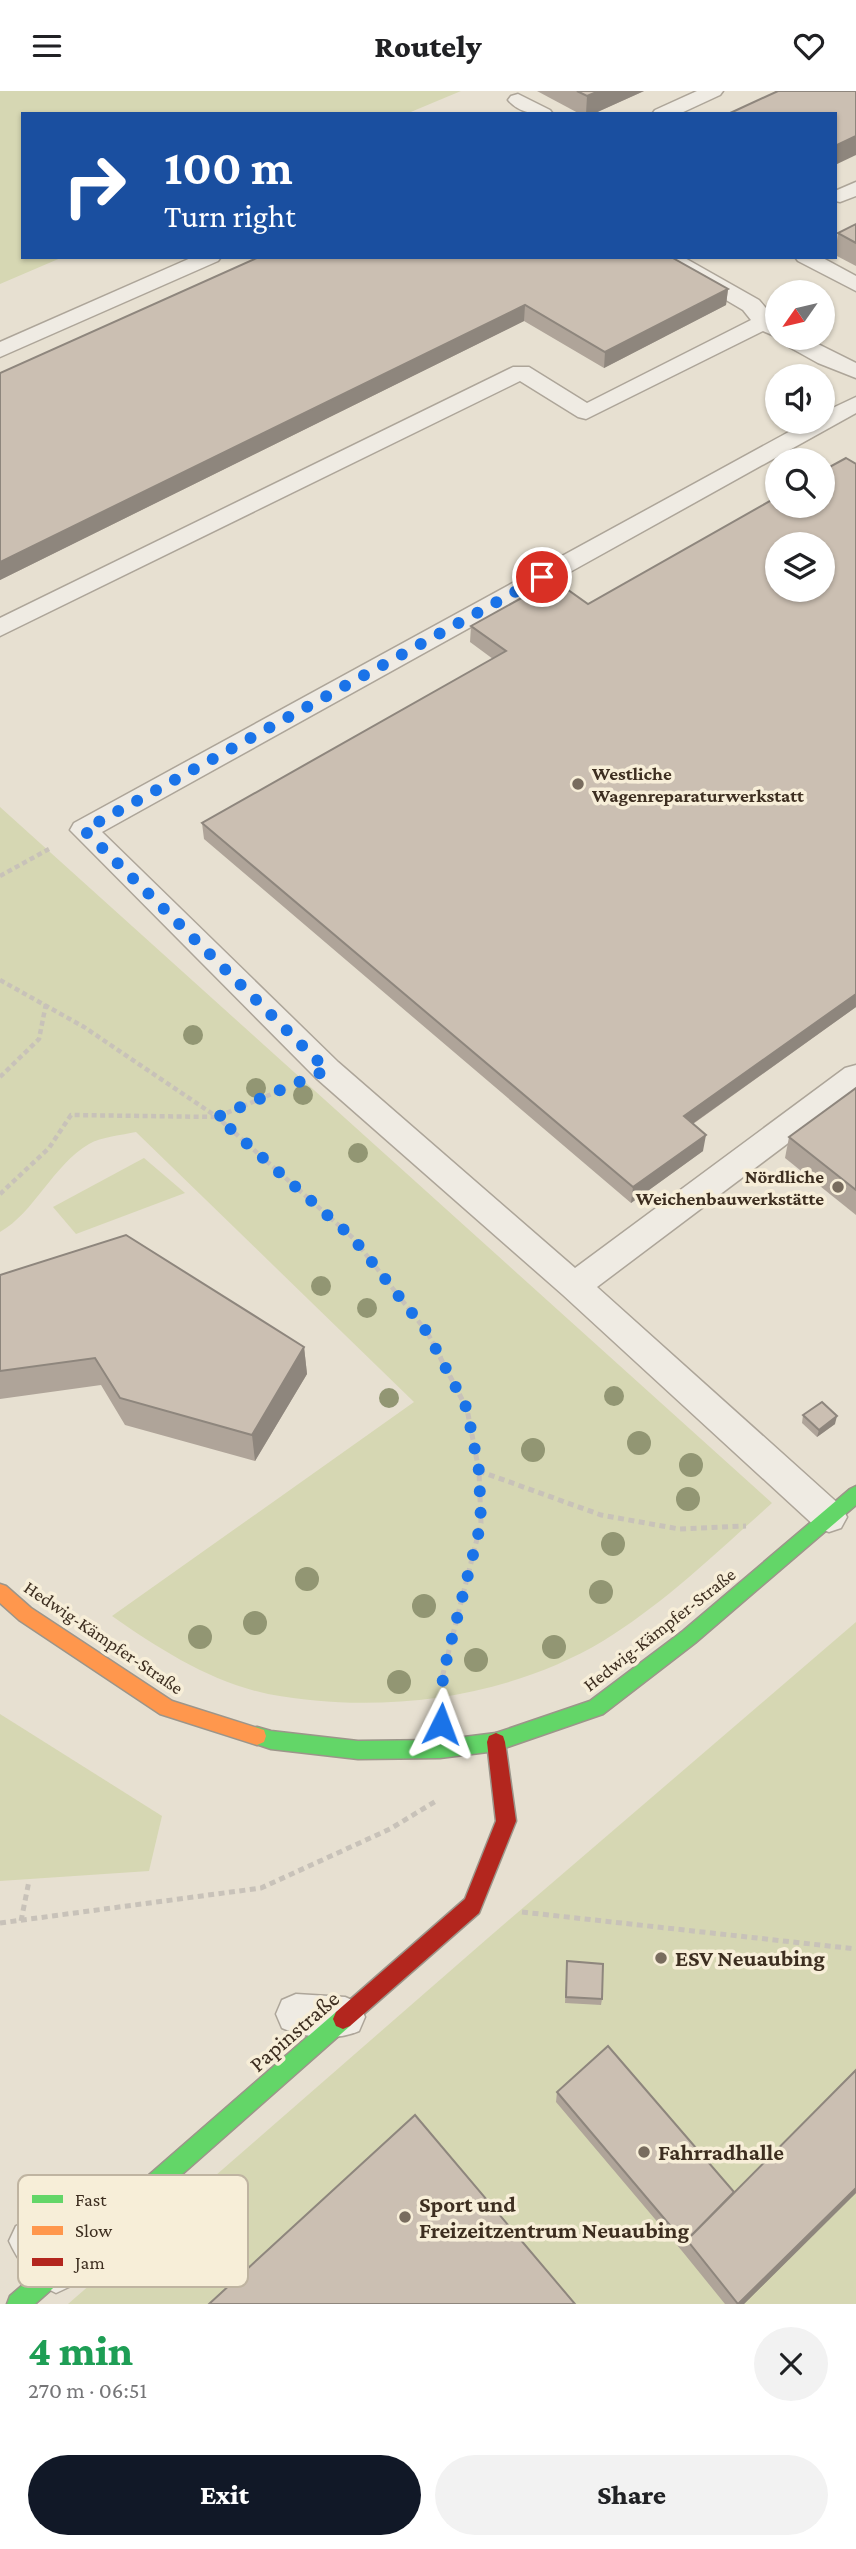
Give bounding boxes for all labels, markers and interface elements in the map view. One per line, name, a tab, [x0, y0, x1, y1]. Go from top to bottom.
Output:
icon: menu	[28, 27, 66, 65]
icon: heart	[790, 27, 828, 65]
text: Routely	[374, 28, 482, 64]
icon: right	[49, 140, 140, 231]
text: 100 m	[164, 140, 293, 195]
text: Turn right	[164, 198, 296, 234]
north arrow	[765, 280, 835, 350]
map controls	[765, 280, 835, 602]
button: sound	[765, 364, 835, 434]
button: search	[765, 448, 835, 518]
button: layers	[765, 532, 835, 602]
pin	[512, 547, 572, 607]
icon: arrive	[523, 558, 561, 596]
place label: Westliche Wagenreparaturwerkstatt	[591, 763, 804, 806]
marker: Westliche Wagenreparaturwerkstatt	[570, 776, 586, 792]
place label: Nördliche Weichenbauwerkstätte	[635, 1166, 824, 1209]
marker: Nördliche Weichenbauwerkstätte	[830, 1179, 846, 1195]
street label: Hedwig-Kämpfer-Straße	[579, 1563, 740, 1695]
street label: Hedwig-Kämpfer-Straße	[20, 1576, 187, 1699]
position arrow	[404, 1687, 478, 1761]
place label: ESV Neuaubing	[675, 1945, 825, 1971]
marker: ESV Neuaubing	[653, 1950, 669, 1966]
street label: Papinstraße	[244, 1985, 344, 2077]
place label: Fahrradhalle	[658, 2139, 784, 2165]
marker: Fahrradhalle	[636, 2144, 652, 2160]
legend	[18, 2175, 248, 2287]
text: Fast	[75, 2189, 107, 2210]
place label: Sport und Freizeitzentrum Neuaubing	[419, 2191, 690, 2243]
marker: Sport und Freizeitzentrum Neuaubing	[397, 2209, 413, 2225]
text: Slow	[75, 2220, 112, 2241]
text: Jam	[73, 2252, 105, 2273]
text: 4 min	[28, 2327, 133, 2374]
button: close	[754, 2327, 828, 2401]
text: 270 m · 06:51	[28, 2377, 147, 2403]
button: Exit	[28, 2455, 421, 2535]
button: Share	[435, 2455, 828, 2535]

